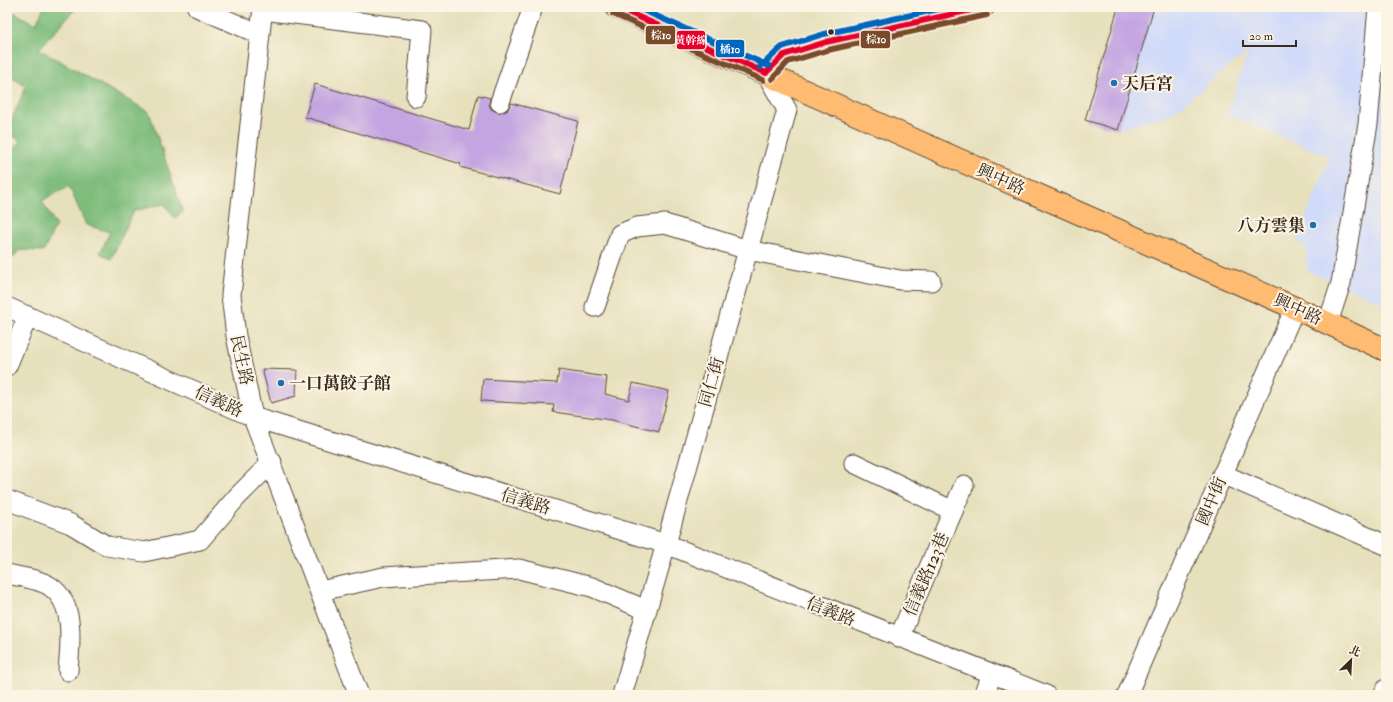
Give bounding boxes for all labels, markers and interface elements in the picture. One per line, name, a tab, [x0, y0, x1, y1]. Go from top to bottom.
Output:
scale bar	[1243, 22, 1296, 48]
line badge: 棕10	[645, 25, 676, 45]
unlabelled marker	[826, 27, 836, 37]
text: 棕10	[651, 29, 672, 42]
text: 20 m	[1249, 29, 1274, 44]
line badge: 黃幹線	[676, 30, 706, 50]
line badge: 棕10	[860, 30, 891, 49]
text: 棕10	[866, 33, 887, 46]
text: 黃幹線	[675, 34, 708, 47]
line badge: 橘10	[715, 39, 745, 58]
text: 橘10	[720, 43, 741, 56]
place label: 天后宮	[1122, 73, 1173, 94]
marker: 天后宮	[1109, 78, 1119, 88]
street label: 興中路	[973, 159, 1028, 199]
place label: 八方雲集	[1237, 215, 1305, 236]
marker: 八方雲集	[1308, 220, 1318, 230]
street label: 興中路	[1270, 289, 1325, 329]
street label: 民生路	[226, 333, 257, 387]
street label: 同仁街	[694, 355, 729, 410]
place label: 一口萬餃子館	[289, 373, 391, 394]
marker: 一口萬餃子館	[276, 378, 286, 388]
street label: 信義路	[191, 381, 246, 422]
street label: 國中街	[1192, 474, 1231, 529]
street label: 信義路	[498, 484, 553, 519]
street label: 信義路123巷	[899, 529, 954, 619]
street label: 信義路	[803, 592, 858, 631]
north arrow	[1331, 640, 1371, 680]
text: 北	[1347, 643, 1363, 659]

